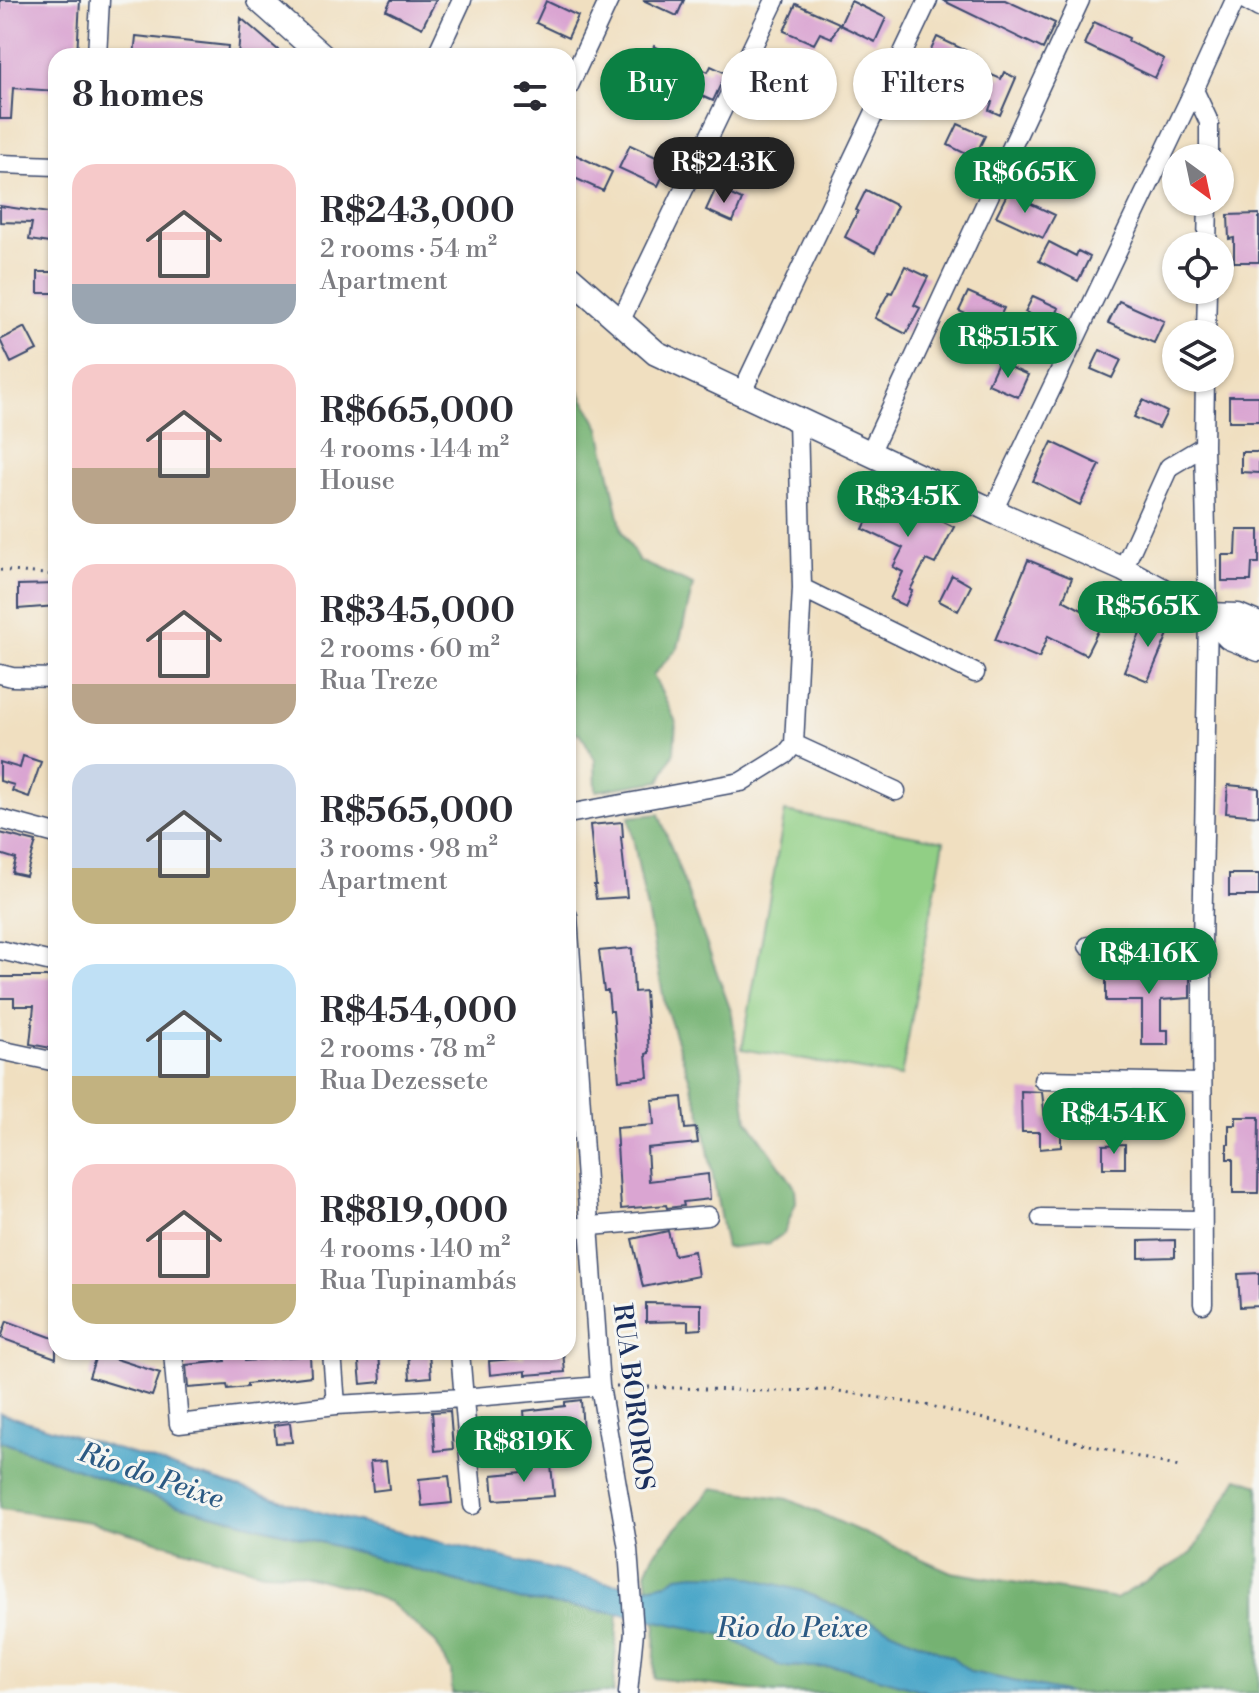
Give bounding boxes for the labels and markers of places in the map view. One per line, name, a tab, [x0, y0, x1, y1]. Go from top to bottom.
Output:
pin: R$243K	[659, 137, 789, 205]
pin: R$665K	[960, 147, 1090, 215]
pin: R$515K	[943, 312, 1073, 380]
pin: R$345K	[843, 471, 973, 539]
pin: R$565K	[1083, 581, 1213, 649]
pin: R$416K	[1084, 928, 1214, 996]
pin: R$454K	[1049, 1088, 1179, 1156]
pin: R$819K	[459, 1416, 589, 1484]

